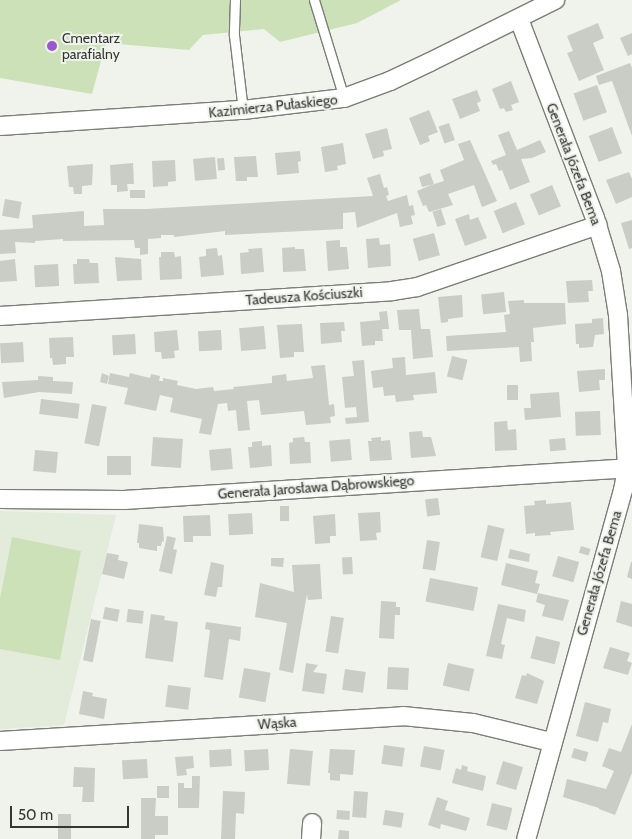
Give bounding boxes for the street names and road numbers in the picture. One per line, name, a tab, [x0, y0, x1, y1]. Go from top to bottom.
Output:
street label: Kazimierza Pułaskiego	[208, 91, 338, 121]
street label: Generała Józefa Bema	[543, 101, 605, 227]
street label: Tadeusza Kościuszki	[245, 284, 363, 308]
street label: Generała Jarosława Dąbrowskiego	[217, 472, 415, 502]
street label: Generała Józefa Bema	[573, 509, 625, 637]
street label: Wąska	[257, 713, 297, 733]

